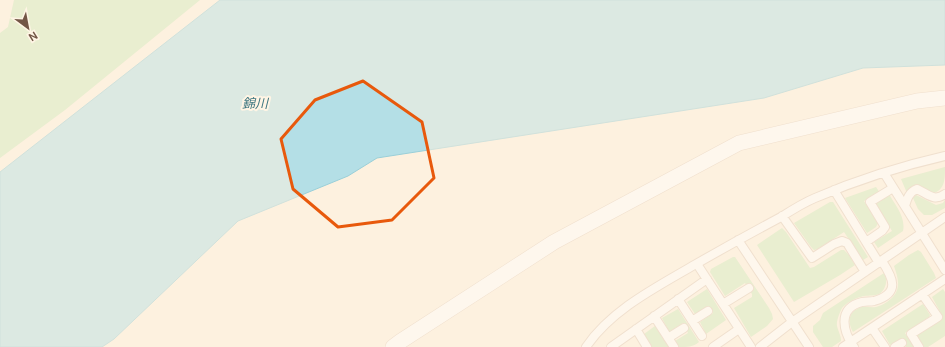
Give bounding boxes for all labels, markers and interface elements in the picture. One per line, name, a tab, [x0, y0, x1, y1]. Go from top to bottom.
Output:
north arrow	[8, 8, 48, 48]
text: N	[26, 28, 40, 45]
water label: 錦川	[242, 95, 270, 112]

